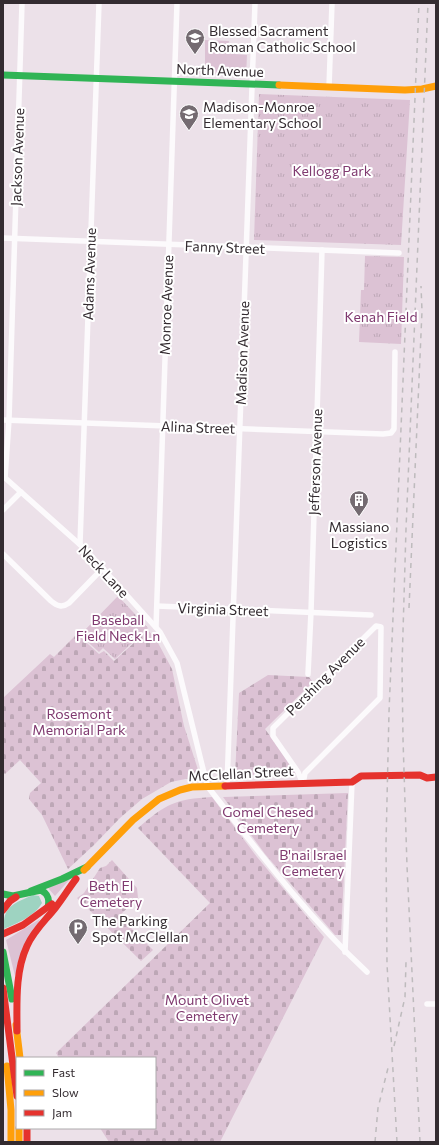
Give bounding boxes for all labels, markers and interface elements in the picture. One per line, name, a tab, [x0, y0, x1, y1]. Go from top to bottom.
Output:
place label: Blessed Sacrament Roman Catholic School	[209, 22, 356, 55]
school or university icon: Blessed Sacrament Roman Catholic School	[184, 27, 206, 55]
street label: North Avenue	[176, 60, 264, 80]
place label: Madison-Monroe Elementary School	[203, 98, 322, 131]
school or university icon: Madison-Monroe Elementary School	[178, 103, 200, 131]
street label: Jackson Avenue	[7, 108, 27, 206]
park label: Kellogg Park	[293, 162, 372, 179]
street label: Adams Avenue	[79, 227, 99, 321]
street label: Fanny Street	[185, 237, 266, 257]
street label: Monroe Avenue	[156, 255, 176, 355]
street label: Madison Avenue	[232, 301, 252, 405]
park label: Kenah Field	[345, 308, 417, 325]
street label: Jefferson Avenue	[305, 408, 325, 516]
street label: Alina Street	[161, 417, 236, 437]
building icon: Massiano Logistics	[348, 489, 370, 517]
place label: Massiano Logistics	[329, 518, 389, 551]
street label: Neck Lane	[75, 541, 133, 601]
street label: Virginia Street	[177, 599, 269, 619]
park label: Baseball Field Neck Ln	[76, 611, 160, 644]
street label: Pershing Avenue	[282, 633, 368, 719]
park label: Rosemont Memorial Park	[32, 705, 126, 738]
street label: McClellan Street	[188, 762, 294, 784]
park label: Gomel Chesed Cemetery	[222, 803, 314, 836]
park label: B'nai Israel Cemetery	[279, 846, 347, 879]
park label: Beth El Cemetery	[80, 877, 142, 910]
place label: The Parking Spot McClellan	[92, 912, 188, 945]
parking icon: The Parking Spot McClellan	[67, 917, 89, 945]
park label: Mount Olivet Cemetery	[165, 991, 250, 1024]
legend	[16, 1057, 156, 1129]
text: Fast	[52, 1065, 75, 1079]
text: Slow	[52, 1085, 79, 1099]
text: Jam	[52, 1105, 72, 1120]

